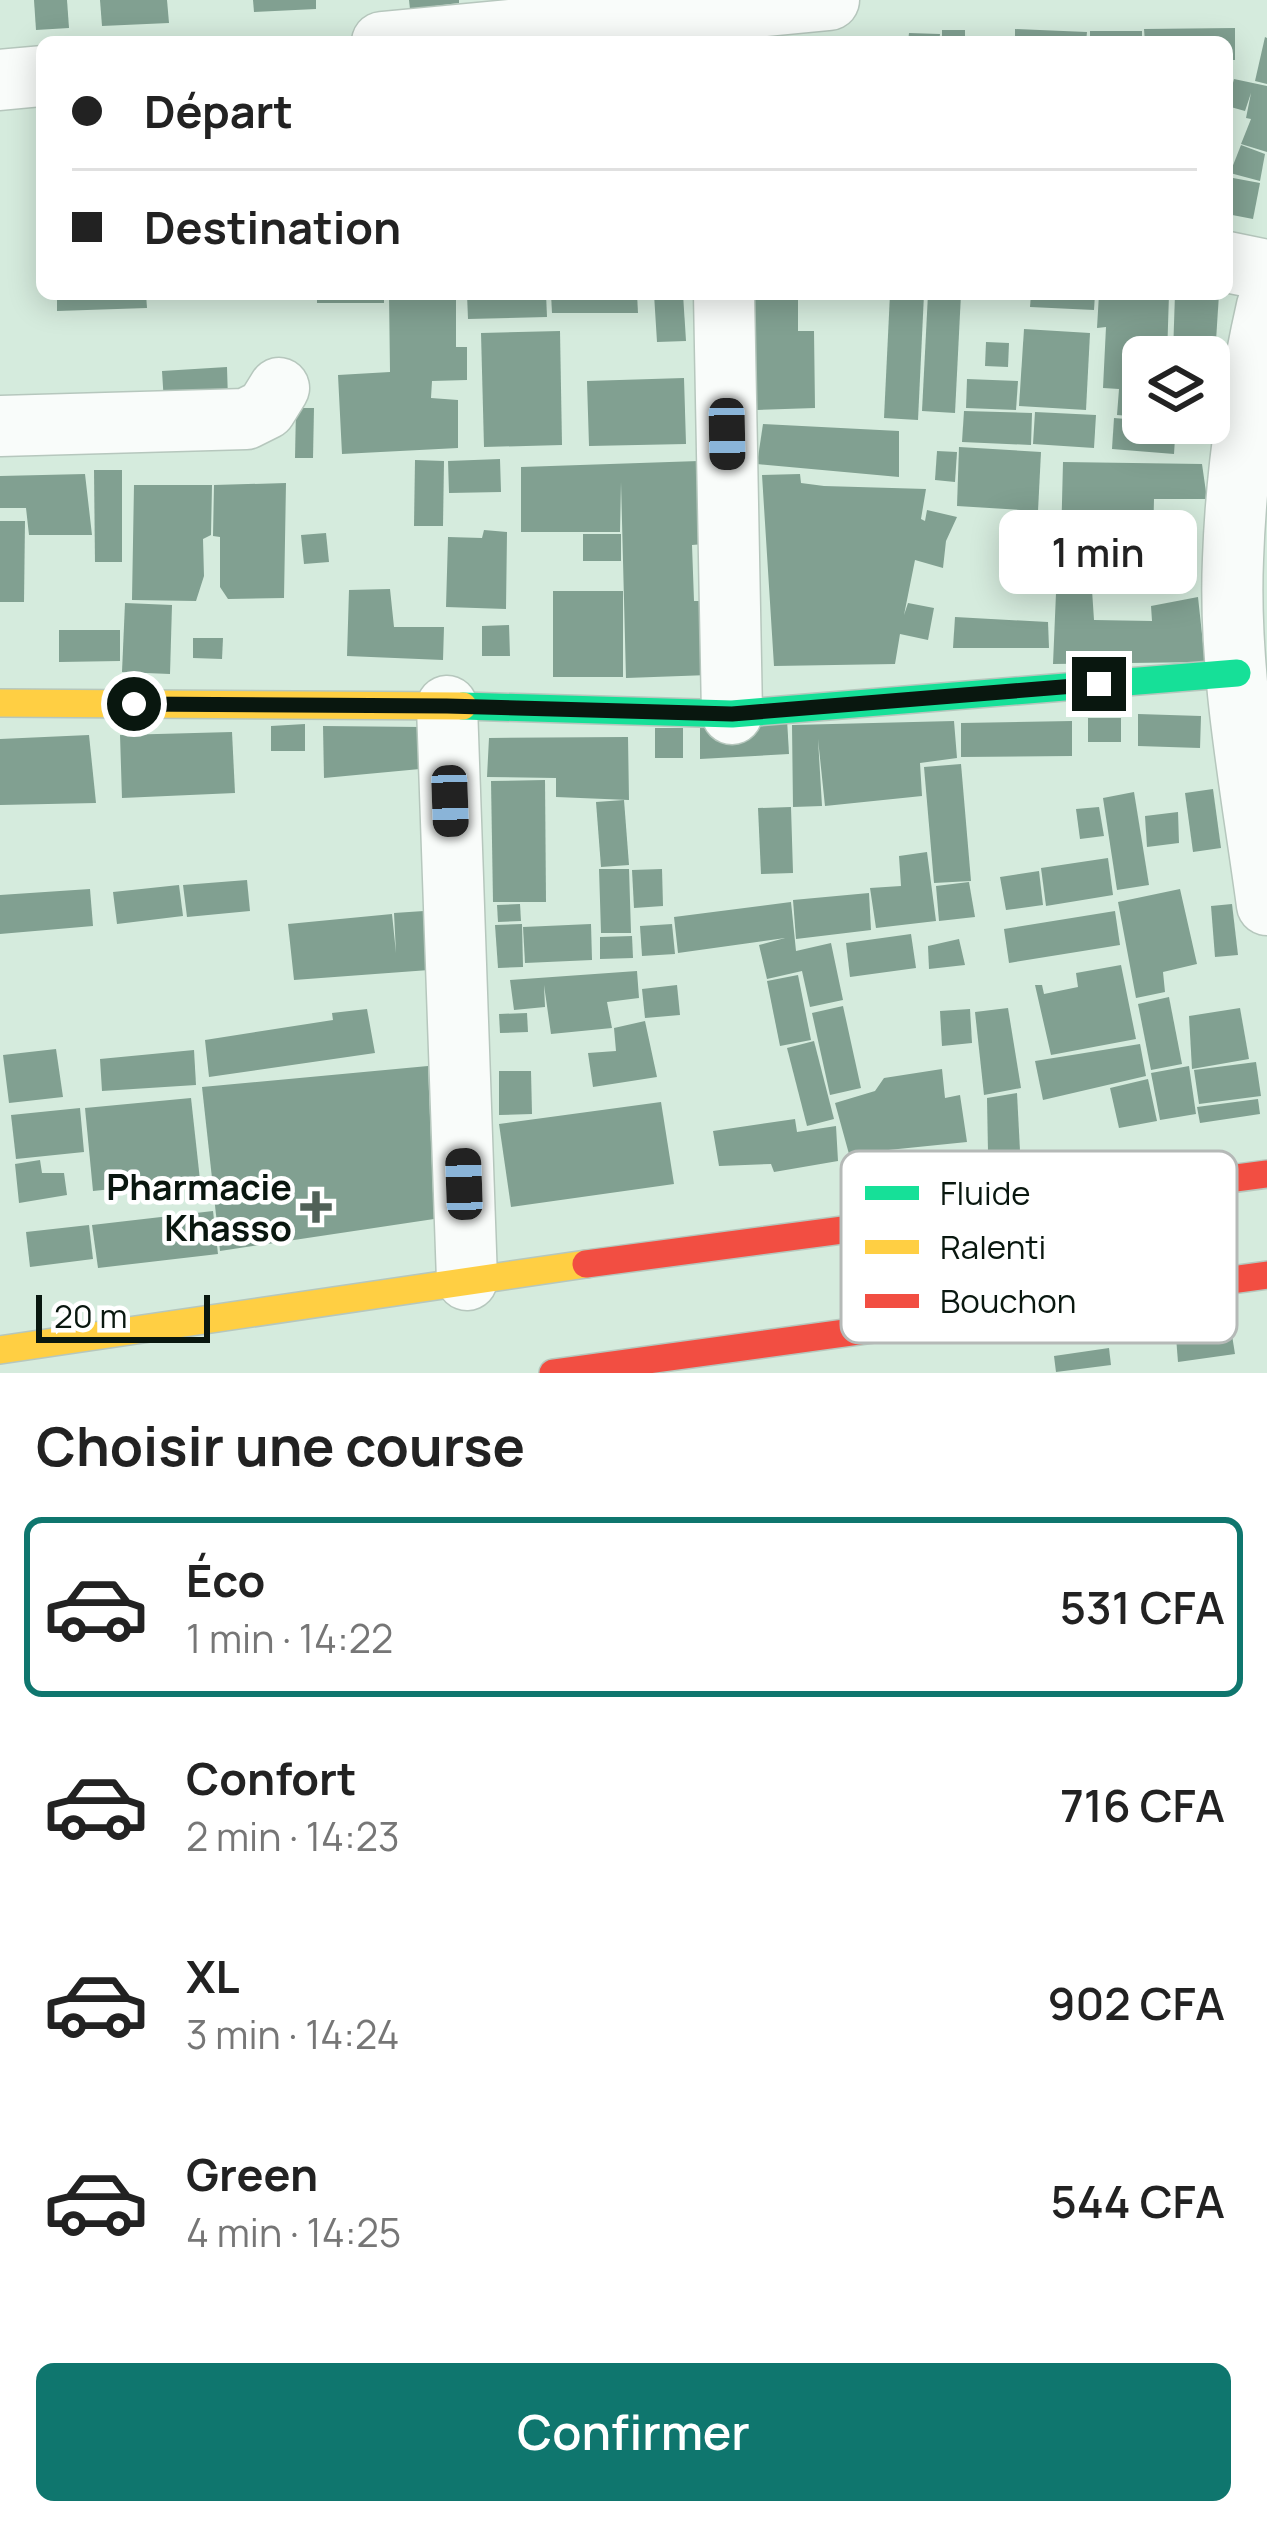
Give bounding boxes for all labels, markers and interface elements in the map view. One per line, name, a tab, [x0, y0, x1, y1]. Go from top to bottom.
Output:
text: Départ	[144, 80, 293, 142]
text: Destination	[144, 196, 401, 258]
map controls	[1122, 336, 1230, 444]
button: layers	[1122, 336, 1230, 444]
car	[708, 398, 746, 470]
callout: 1 min	[1000, 510, 1198, 594]
text: 1 min	[1052, 525, 1144, 579]
route end	[1072, 657, 1126, 711]
route start	[107, 677, 161, 731]
car	[431, 764, 469, 838]
car	[445, 1147, 483, 1221]
legend	[841, 1151, 1237, 1343]
place label: Pharmacie Khasso	[106, 1162, 292, 1252]
text: Fluide	[940, 1170, 1030, 1215]
marker: Pharmacie Khasso	[303, 1194, 329, 1220]
text: Ralenti	[940, 1224, 1046, 1269]
text: Bouchon	[940, 1278, 1076, 1323]
scale bar	[36, 1289, 210, 1342]
text: 20 m	[54, 1293, 128, 1338]
text: Choisir une course	[36, 1408, 525, 1482]
text: Éco	[186, 1549, 265, 1611]
icon: car	[42, 1553, 150, 1661]
text: 531 CFA	[1060, 1576, 1225, 1638]
text: 1 min · 14:22	[186, 1611, 393, 1665]
text: Confort	[186, 1747, 357, 1809]
icon: car	[42, 1751, 150, 1859]
text: 716 CFA	[1060, 1774, 1225, 1836]
text: 2 min · 14:23	[186, 1809, 399, 1863]
text: XL	[186, 1945, 240, 2007]
icon: car	[42, 1949, 150, 2057]
text: 902 CFA	[1047, 1972, 1225, 2034]
text: 3 min · 14:24	[186, 2007, 399, 2061]
text: Green	[186, 2143, 318, 2205]
icon: car	[42, 2147, 150, 2255]
text: 544 CFA	[1050, 2170, 1225, 2232]
text: 4 min · 14:25	[186, 2205, 401, 2259]
button: Confirmer	[36, 2363, 1231, 2501]

